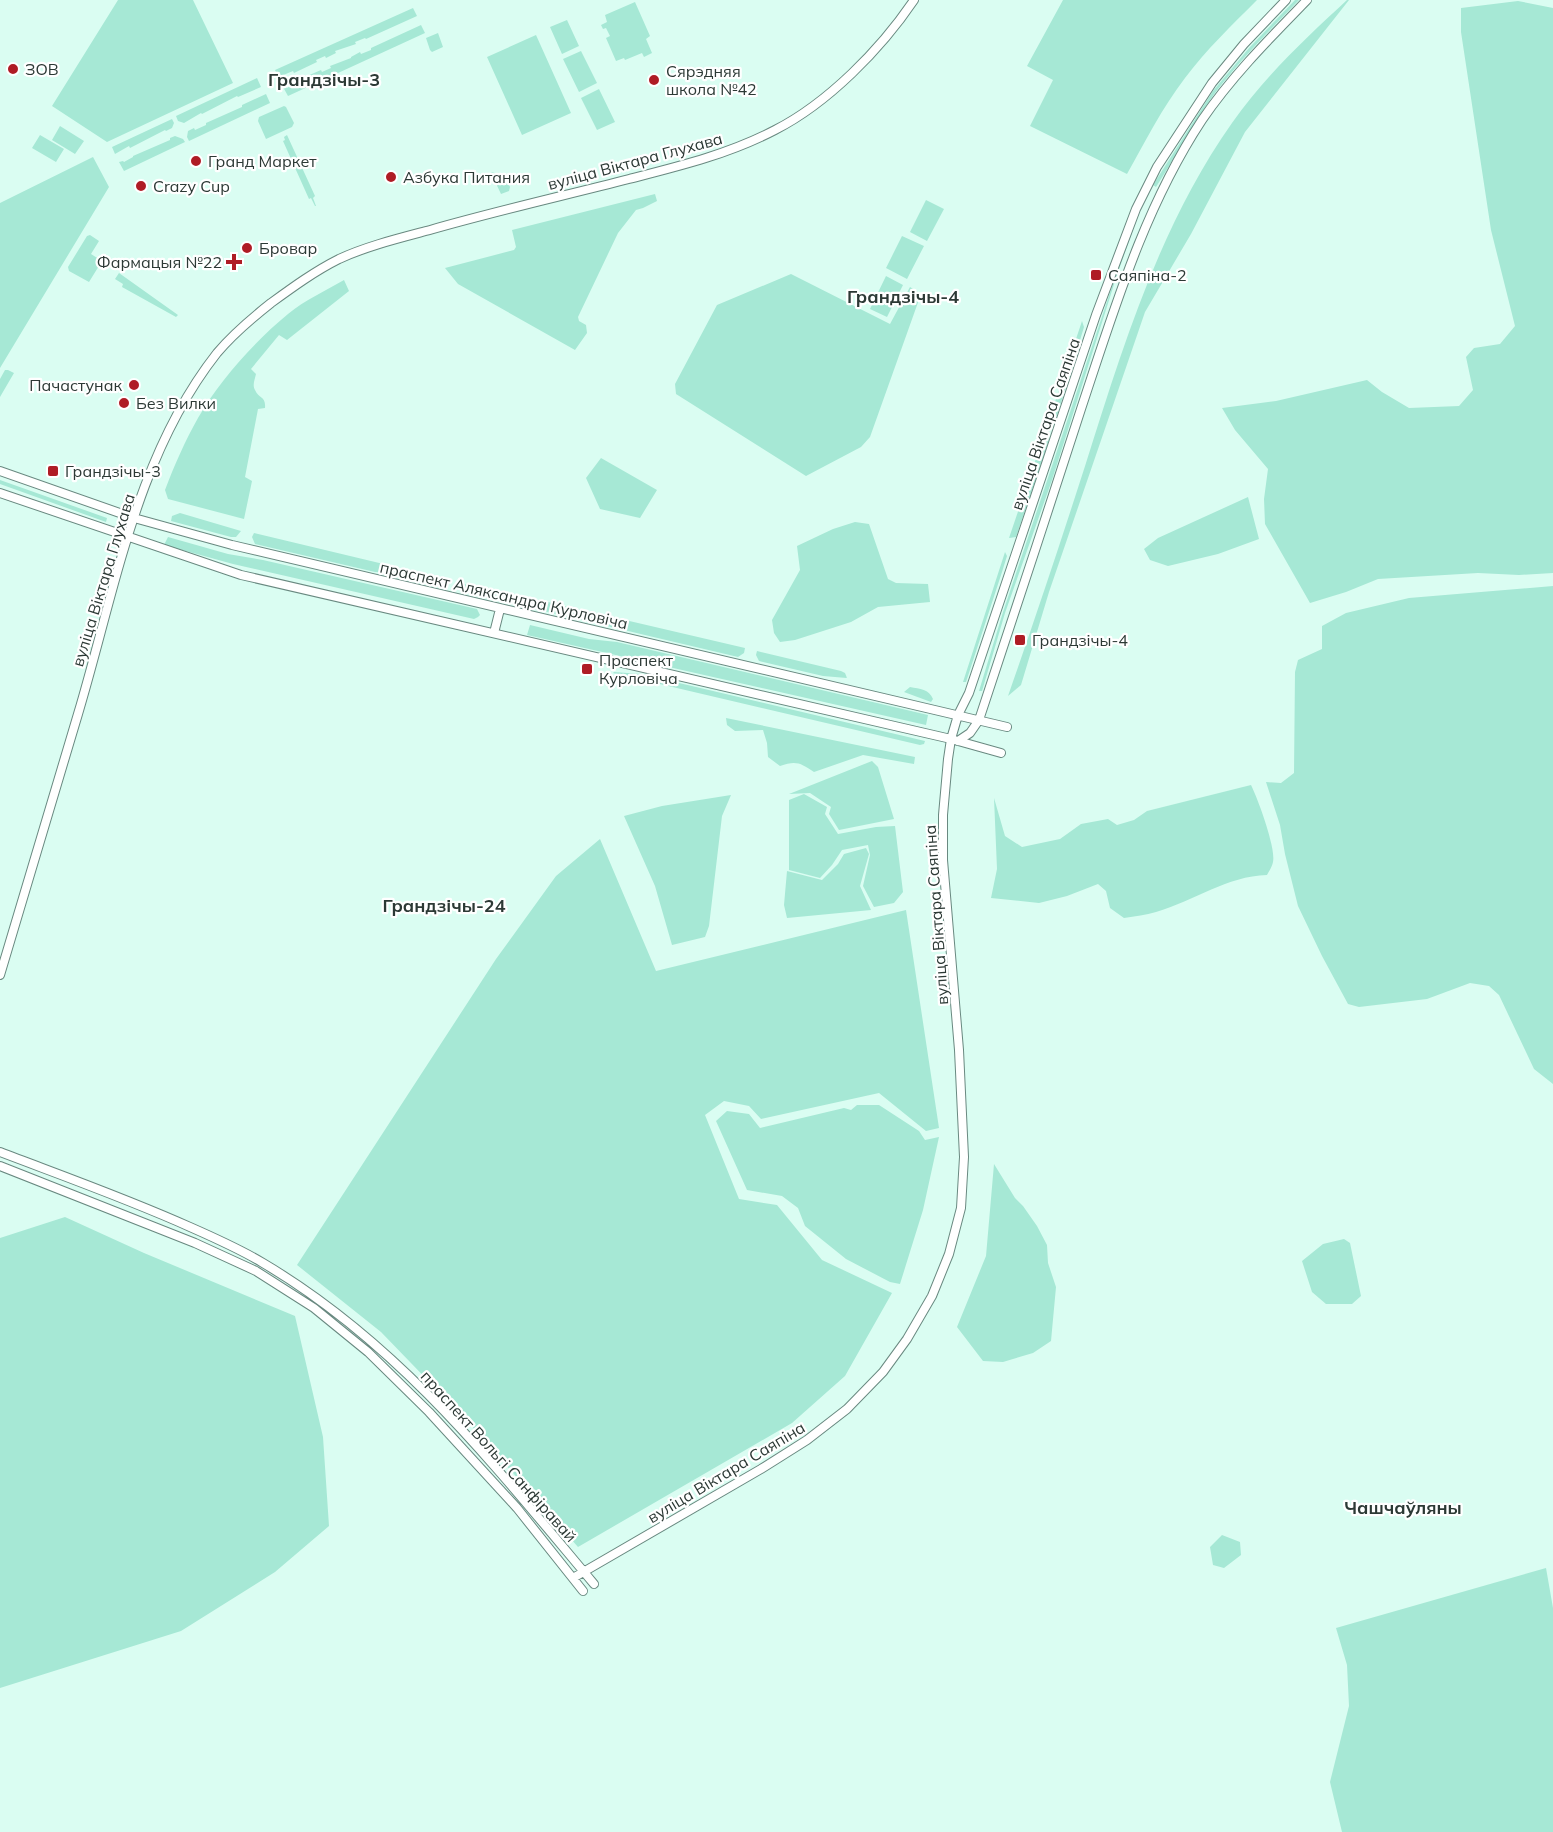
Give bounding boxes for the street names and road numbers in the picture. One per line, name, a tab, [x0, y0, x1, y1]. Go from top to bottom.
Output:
street label: вуліца Віктара Глухава	[545, 128, 725, 194]
street label: вуліца Віктара Саяпіна	[1006, 335, 1084, 513]
street label: вуліца Віктара Глухава	[67, 491, 139, 669]
street label: праспект Аляксандра Курловіча	[378, 557, 630, 633]
street label: вуліца Віктара Саяпіна	[920, 824, 952, 1006]
street label: праспект Вольгі Санфіравай	[417, 1366, 581, 1546]
street label: вуліца Віктара Саяпіна	[643, 1417, 809, 1527]

